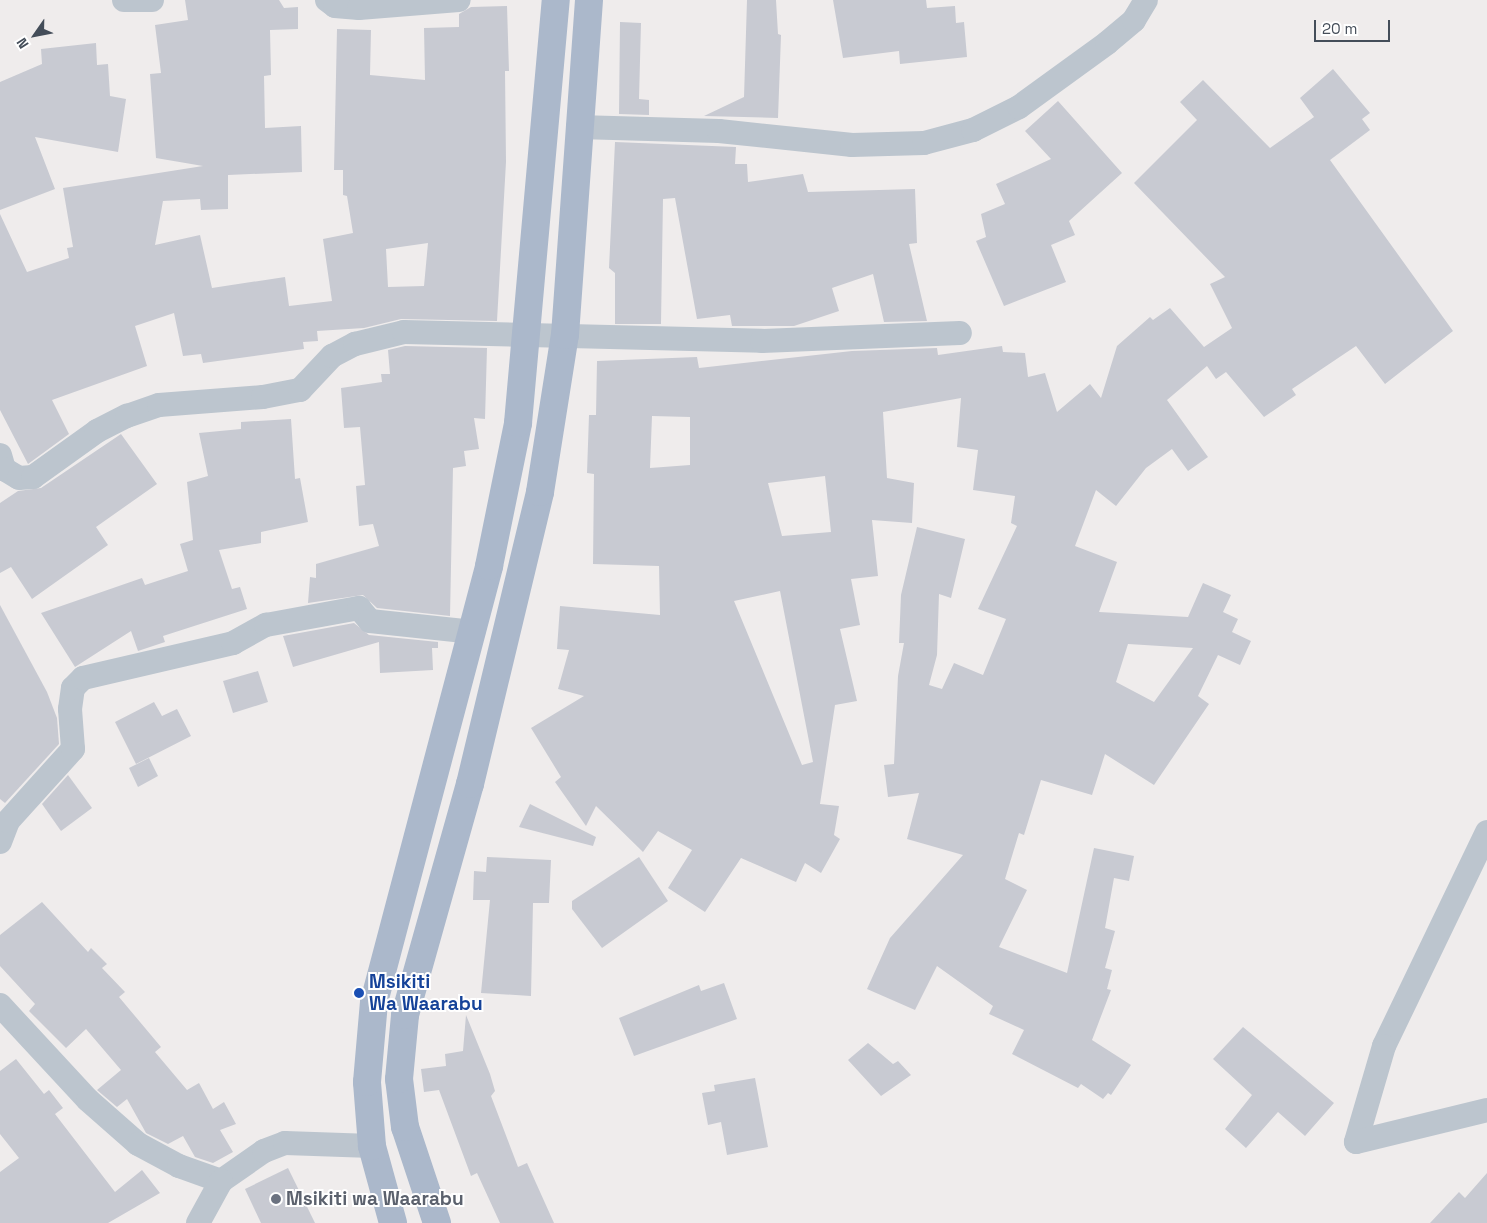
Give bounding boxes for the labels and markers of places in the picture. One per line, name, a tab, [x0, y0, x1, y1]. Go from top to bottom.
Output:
place label: Msikiti Wa Waarabu	[369, 971, 483, 1015]
marker: Msikiti Wa Waarabu	[353, 987, 365, 999]
place label: Msikiti wa Waarabu	[286, 1188, 464, 1210]
marker: Msikiti wa Waarabu	[270, 1193, 282, 1205]

